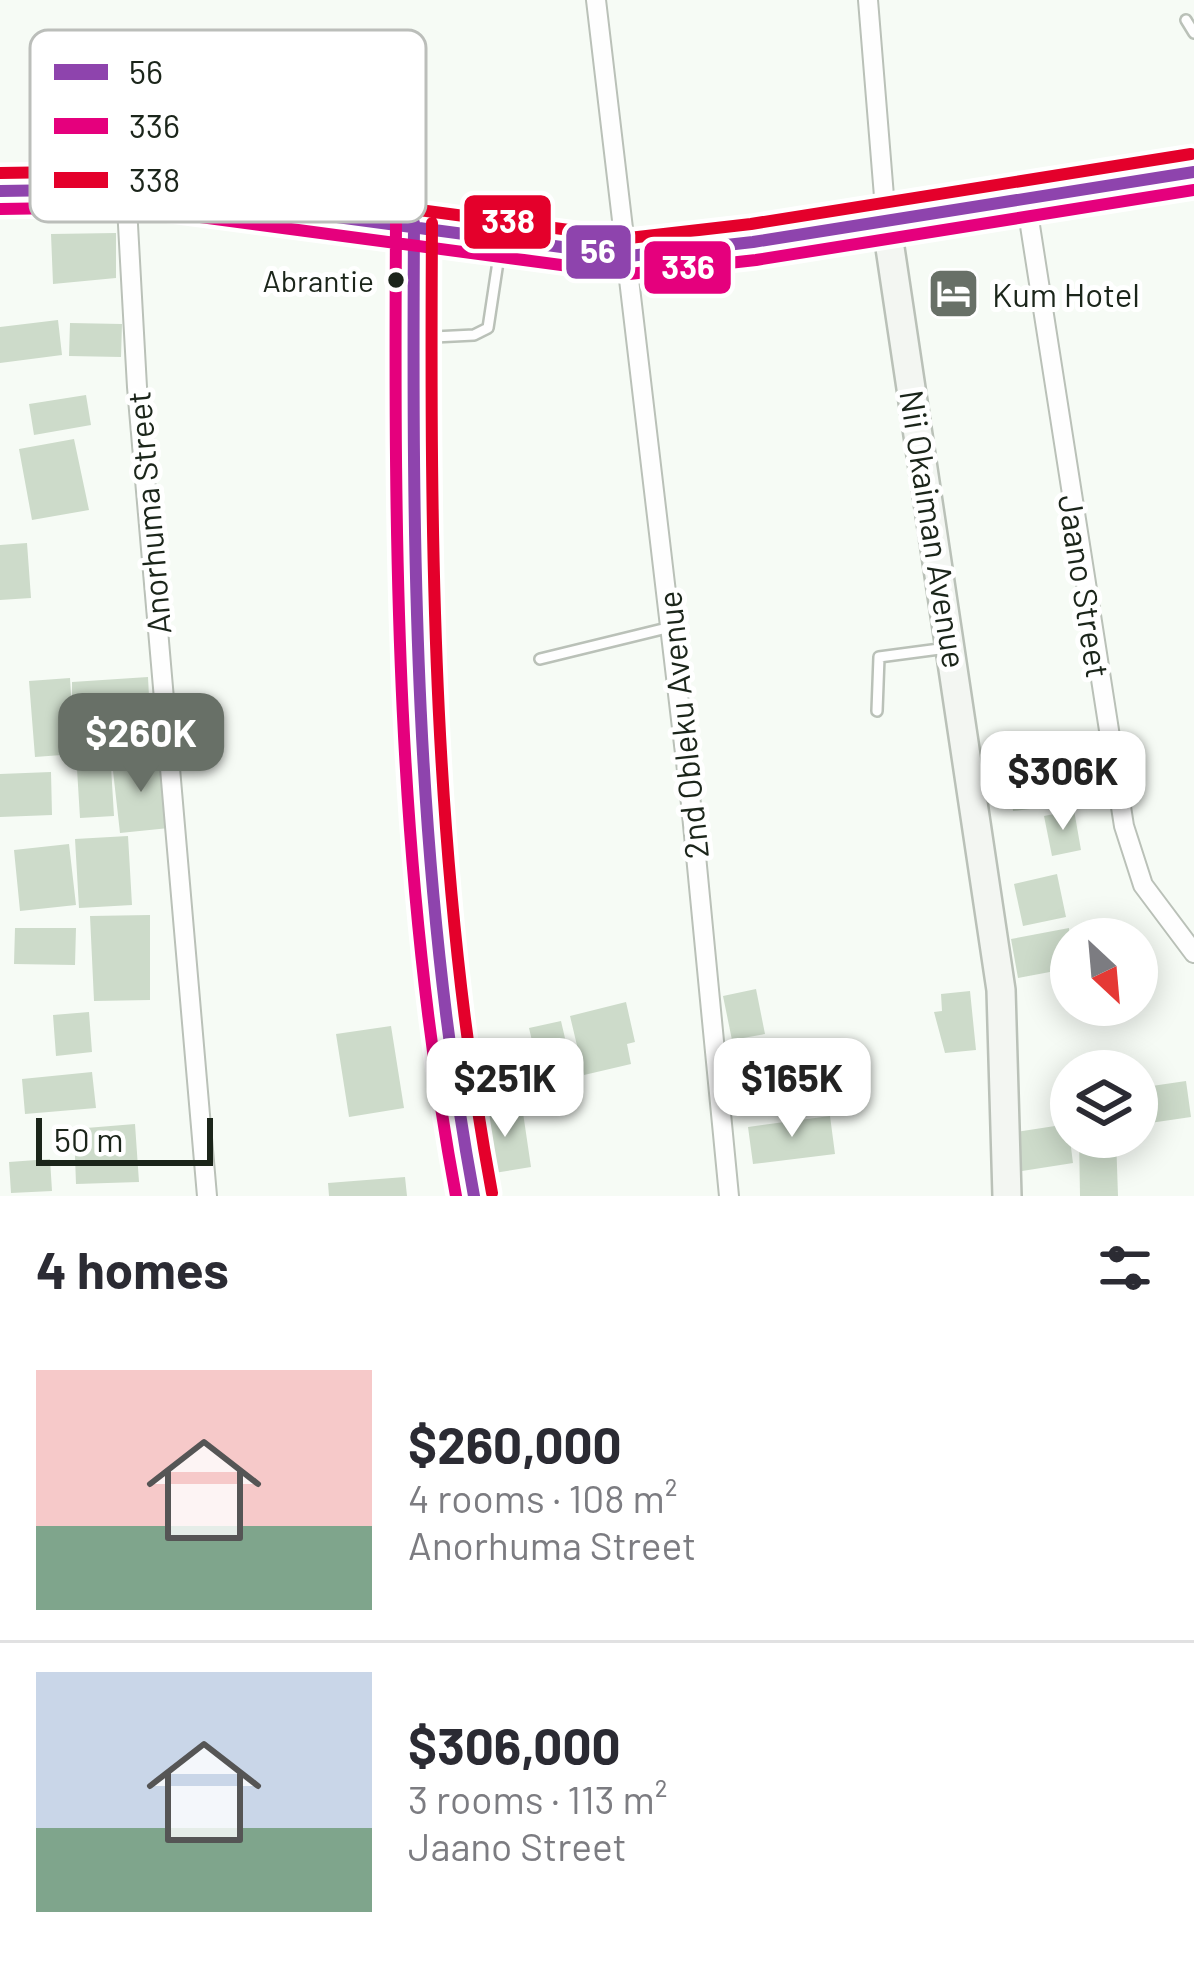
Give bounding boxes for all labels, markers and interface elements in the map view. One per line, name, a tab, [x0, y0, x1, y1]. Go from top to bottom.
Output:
legend	[30, 30, 426, 222]
text: 56	[129, 51, 163, 91]
text: 336	[129, 105, 180, 145]
text: 338	[129, 159, 180, 199]
line badge: 338	[462, 193, 553, 251]
text: 338	[481, 200, 535, 240]
line badge: 56	[564, 223, 633, 281]
text: 56	[580, 230, 616, 270]
line badge: 336	[642, 239, 733, 296]
text: 336	[661, 246, 715, 286]
place label: Abrantie	[262, 262, 374, 298]
hotel icon: Kum Hotel	[925, 266, 981, 322]
marker: Abrantie	[385, 269, 407, 291]
place label: Kum Hotel	[992, 274, 1140, 314]
street label: Nii Okaiman Avenue	[892, 387, 976, 671]
street label: Anorhuma Street	[117, 390, 179, 636]
street label: Jaano Street	[1051, 492, 1119, 680]
street label: 2nd Obleku Avenue	[648, 589, 716, 861]
pin: $260K	[57, 693, 225, 795]
text: $260K	[85, 708, 197, 755]
pin: $306K	[979, 731, 1147, 833]
text: $306K	[1008, 746, 1118, 793]
north arrow	[1050, 918, 1158, 1026]
map controls	[1050, 918, 1158, 1158]
pin: $251K	[421, 1038, 589, 1140]
pin: $165K	[708, 1038, 876, 1140]
button: layers	[1050, 1050, 1158, 1158]
text: $251K	[454, 1053, 556, 1100]
text: $165K	[741, 1053, 843, 1100]
scale bar	[36, 1112, 213, 1165]
text: 50 m	[54, 1119, 124, 1159]
icon: filters	[1092, 1235, 1158, 1301]
text: 4 homes	[36, 1238, 229, 1299]
text: $260,000	[408, 1413, 622, 1474]
icon: home	[132, 1418, 276, 1562]
text: 4 rooms · 108 m²	[408, 1474, 677, 1521]
text: Anorhuma Street	[408, 1521, 696, 1568]
text: $306,000	[408, 1714, 621, 1775]
icon: home	[132, 1720, 276, 1864]
text: 3 rooms · 113 m²	[408, 1775, 667, 1822]
text: Jaano Street	[408, 1822, 627, 1869]

